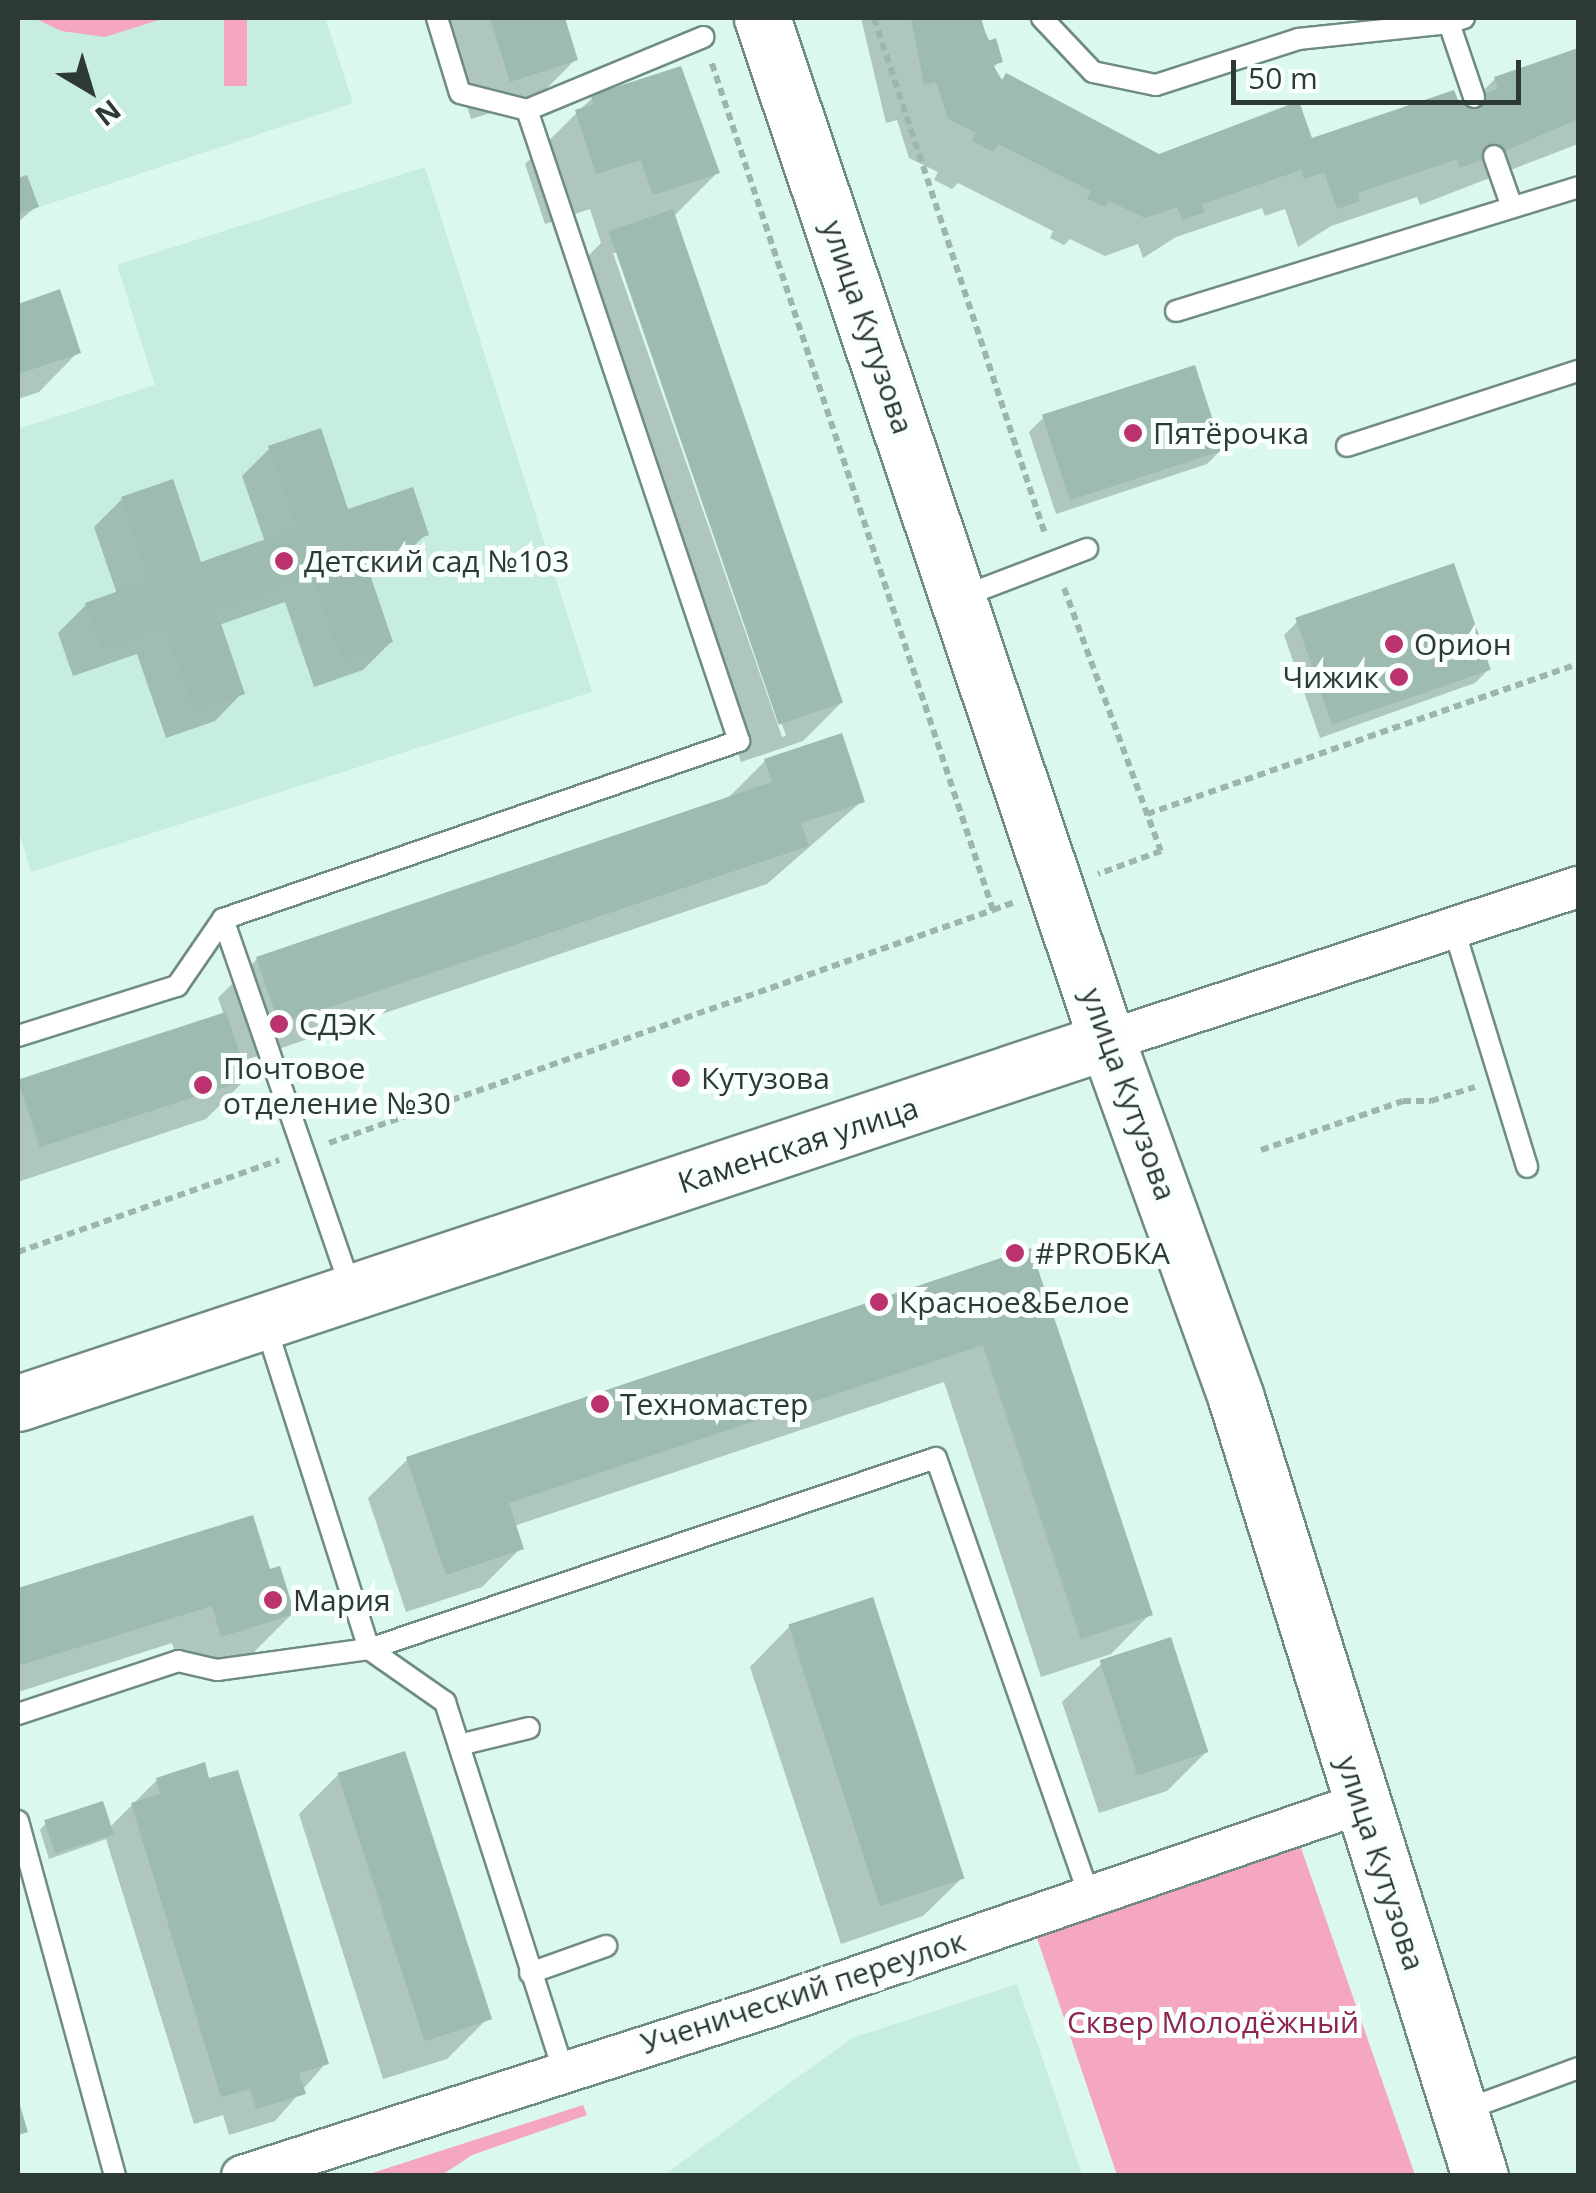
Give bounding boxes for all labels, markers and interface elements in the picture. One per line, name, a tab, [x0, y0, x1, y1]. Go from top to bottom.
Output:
north arrow	[40, 40, 140, 140]
scale bar	[1236, 40, 1526, 102]
text: 50 m	[1248, 57, 1318, 98]
text: N	[88, 92, 129, 136]
street label: улица Кутузова	[815, 216, 921, 438]
place label: Пятёрочка	[1153, 415, 1309, 451]
marker: Пятёрочка	[1122, 422, 1144, 444]
place label: Детский сад №103	[304, 543, 569, 579]
marker: Детский сад №103	[273, 550, 295, 572]
place label: Орион	[1414, 626, 1512, 662]
marker: Орион	[1383, 633, 1405, 655]
place label: Чижик	[1283, 659, 1379, 695]
marker: Чижик	[1388, 666, 1410, 688]
street label: улица Кутузова	[1074, 983, 1184, 1205]
place label: СДЭК	[299, 1006, 376, 1042]
marker: СДЭК	[268, 1013, 290, 1035]
place label: Почтовое отделение №30	[223, 1050, 451, 1120]
place label: Кутузова	[701, 1060, 830, 1096]
marker: Кутузова	[670, 1067, 692, 1089]
marker: Почтовое отделение №30	[192, 1074, 214, 1096]
street label: Каменская улица	[673, 1089, 923, 1201]
place label: #PROБКА	[1035, 1235, 1170, 1271]
marker: #PROБКА	[1004, 1242, 1026, 1264]
place label: Красное&Белое	[899, 1284, 1130, 1320]
marker: Красное&Белое	[868, 1291, 890, 1313]
place label: Техномастер	[620, 1386, 808, 1422]
marker: Техномастер	[589, 1393, 611, 1415]
place label: Мария	[293, 1582, 391, 1618]
marker: Мария	[262, 1589, 284, 1611]
street label: улица Кутузова	[1329, 1751, 1433, 1975]
street label: Ученический переулок	[636, 1923, 970, 2061]
park label: Сквер Молодёжный	[1067, 2004, 1359, 2040]

